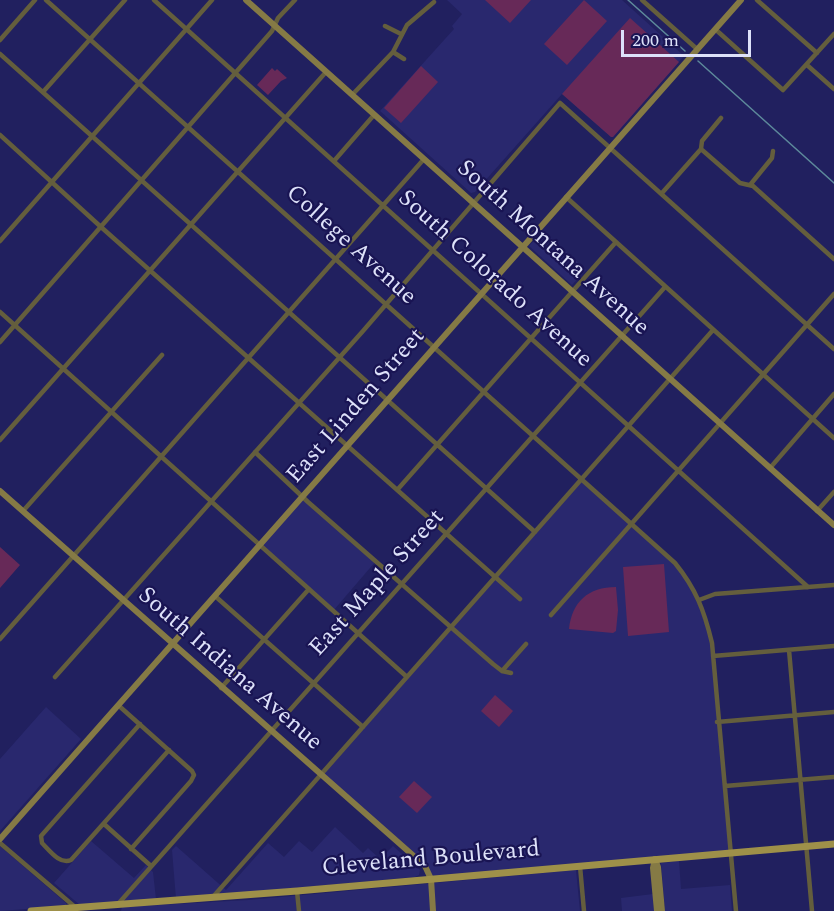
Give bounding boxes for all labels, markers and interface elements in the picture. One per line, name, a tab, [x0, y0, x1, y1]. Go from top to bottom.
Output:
scale bar	[624, 18, 754, 56]
text: 200 m	[632, 27, 679, 54]
street label: South Montana Avenue	[450, 155, 654, 343]
street label: College Avenue	[279, 180, 421, 312]
street label: South Colorado Avenue	[391, 185, 597, 375]
street label: East Linden Street	[282, 323, 432, 491]
street label: East Maple Street	[304, 505, 452, 663]
street label: South Indiana Avenue	[131, 582, 327, 758]
street label: Cleveland Boulevard	[321, 836, 541, 884]

